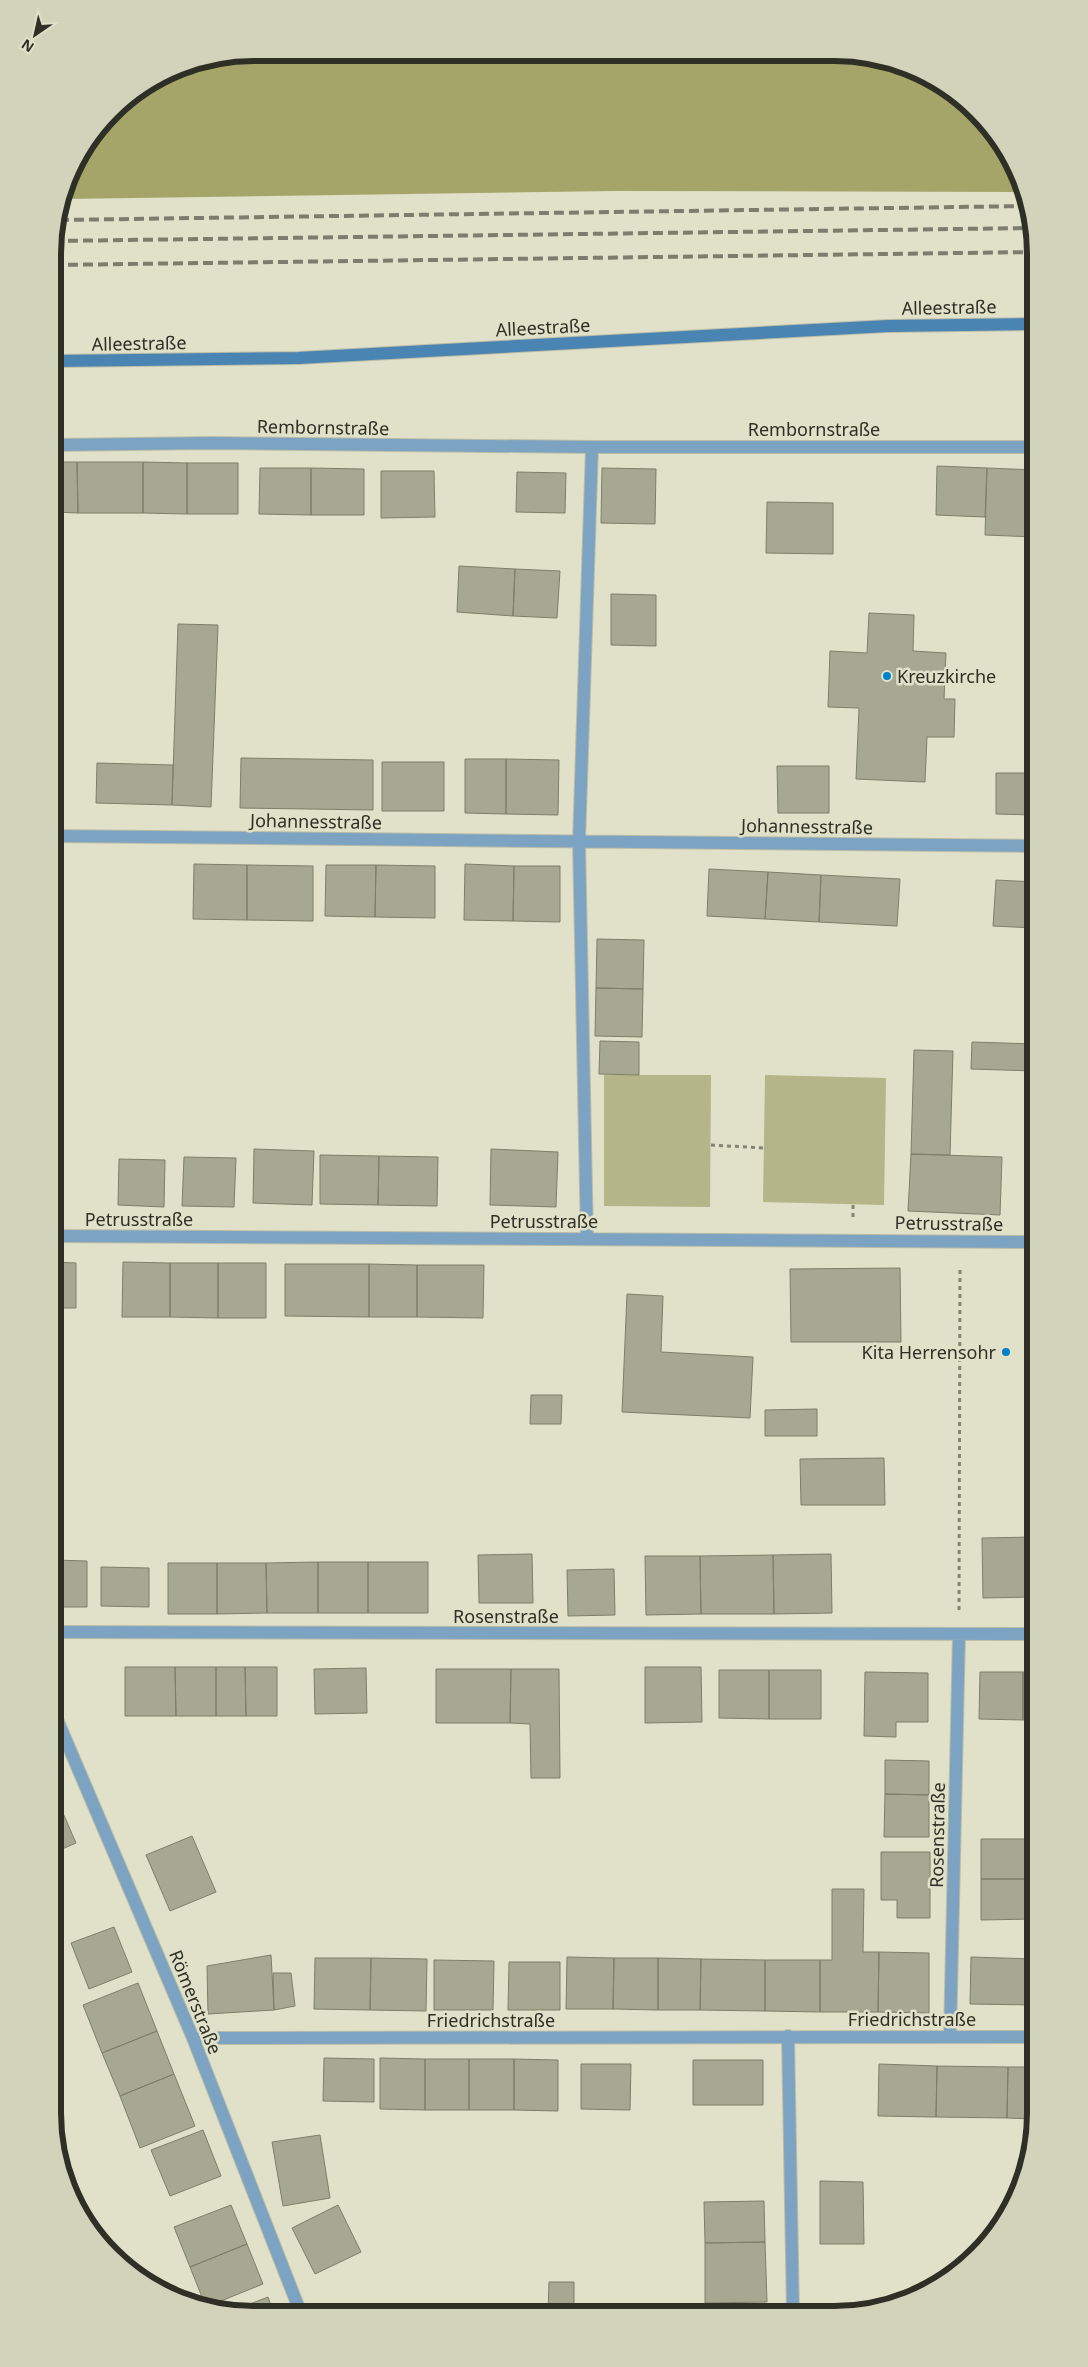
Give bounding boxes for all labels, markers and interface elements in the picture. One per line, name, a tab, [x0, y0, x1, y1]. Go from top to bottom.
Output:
north arrow	[10, 10, 60, 60]
text: N	[17, 35, 37, 57]
street label: Alleestraße	[901, 294, 997, 320]
street label: Alleestraße	[495, 313, 591, 341]
street label: Alleestraße	[91, 330, 187, 356]
street label: Rembornstraße	[257, 414, 389, 440]
street label: Rembornstraße	[748, 417, 880, 441]
place label: Kreuzkirche	[897, 664, 996, 688]
marker: Kreuzkirche	[881, 670, 893, 682]
street label: Johannesstraße	[248, 808, 382, 834]
street label: Johannesstraße	[739, 813, 873, 839]
street label: Petrusstraße	[85, 1207, 193, 1231]
street label: Petrusstraße	[490, 1209, 598, 1233]
street label: Petrusstraße	[895, 1210, 1003, 1236]
place label: Kita Herrensohr	[862, 1340, 997, 1364]
marker: Kita Herrensohr	[1000, 1346, 1012, 1358]
street label: Rosenstraße	[453, 1604, 559, 1628]
street label: Rosenstraße	[924, 1782, 950, 1888]
street label: Römerstraße	[164, 1946, 228, 2058]
street label: Friedrichstraße	[848, 2007, 976, 2031]
street label: Friedrichstraße	[427, 2008, 555, 2032]

